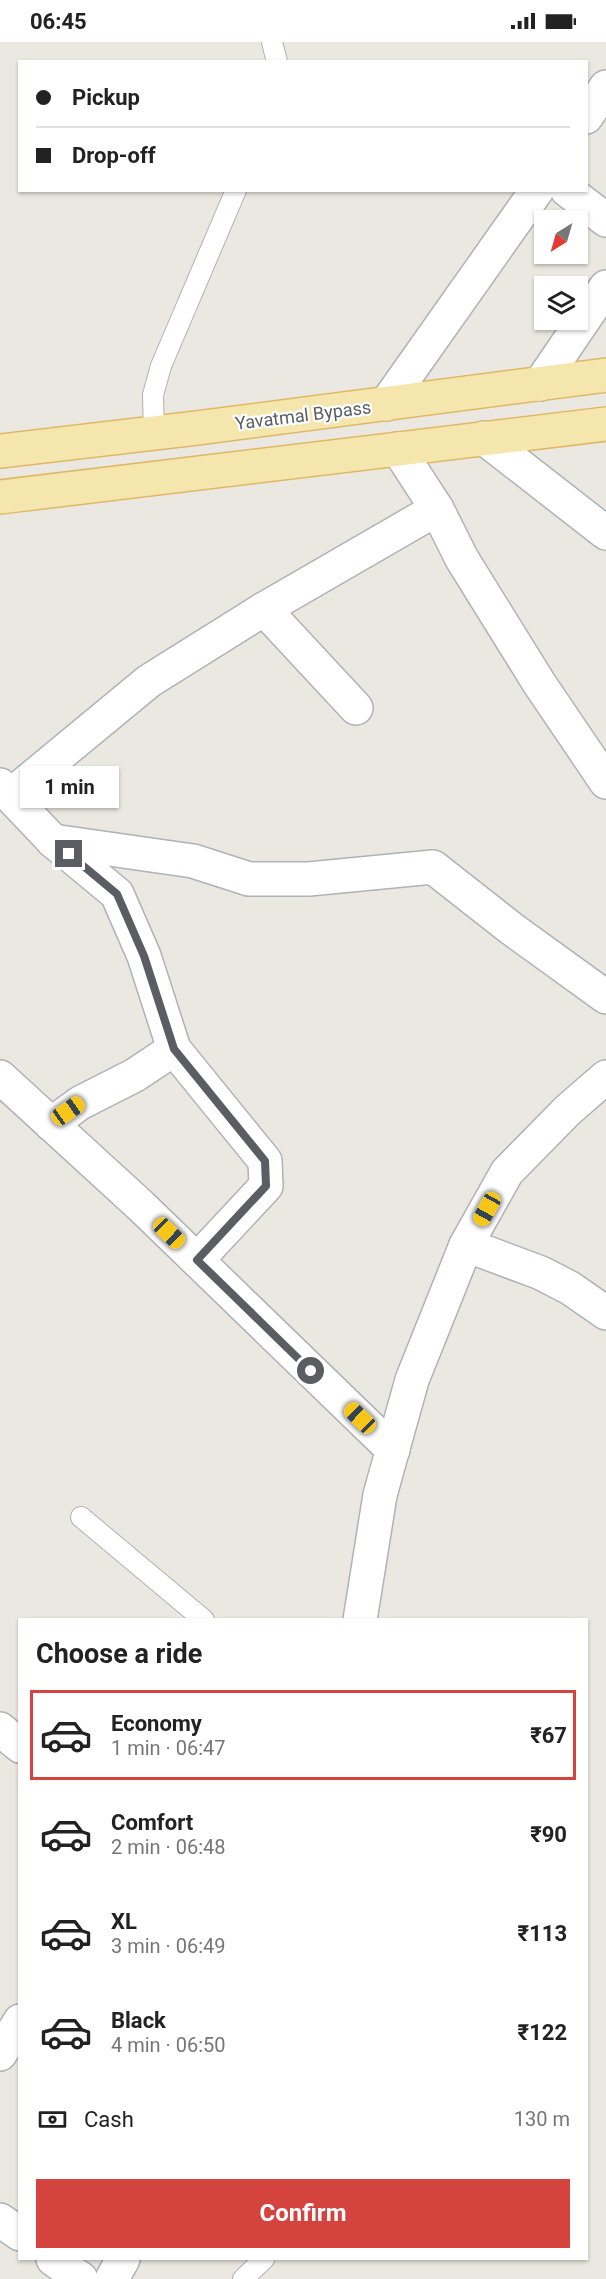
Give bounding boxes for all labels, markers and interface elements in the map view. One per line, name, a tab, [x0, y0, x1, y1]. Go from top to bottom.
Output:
text: 06:45	[30, 9, 87, 34]
text: Pickup	[72, 85, 140, 110]
text: Drop-off	[72, 143, 156, 168]
north arrow	[534, 210, 588, 264]
map controls	[534, 210, 588, 330]
button: layers	[534, 276, 588, 330]
street label: Yavatmal Bypass	[234, 396, 372, 434]
callout: 1 min	[20, 767, 118, 809]
text: 1 min	[44, 775, 95, 799]
route end	[55, 840, 82, 867]
car	[48, 1093, 88, 1129]
car	[470, 1189, 504, 1229]
car	[150, 1214, 188, 1252]
route start	[297, 1357, 324, 1384]
car	[341, 1399, 379, 1437]
text: Choose a ride	[36, 1638, 202, 1670]
icon: car	[39, 1708, 93, 1762]
text: Economy	[111, 1711, 202, 1736]
text: ₹67	[530, 1723, 567, 1748]
text: 1 min · 06:47	[111, 1736, 226, 1760]
icon: car	[39, 1807, 93, 1861]
text: Comfort	[111, 1810, 193, 1835]
text: ₹90	[530, 1822, 567, 1847]
text: 2 min · 06:48	[111, 1835, 226, 1859]
icon: car	[39, 1906, 93, 1960]
text: XL	[111, 1909, 137, 1934]
text: ₹113	[518, 1921, 567, 1946]
text: 3 min · 06:49	[111, 1934, 226, 1958]
icon: car	[39, 2005, 93, 2059]
text: Black	[111, 2008, 166, 2033]
text: ₹122	[518, 2020, 567, 2045]
text: 4 min · 06:50	[111, 2033, 226, 2057]
icon: cash	[36, 2103, 69, 2136]
text: Cash	[84, 2107, 134, 2132]
text: 130 m	[514, 2107, 570, 2131]
button: Confirm	[36, 2179, 570, 2248]

